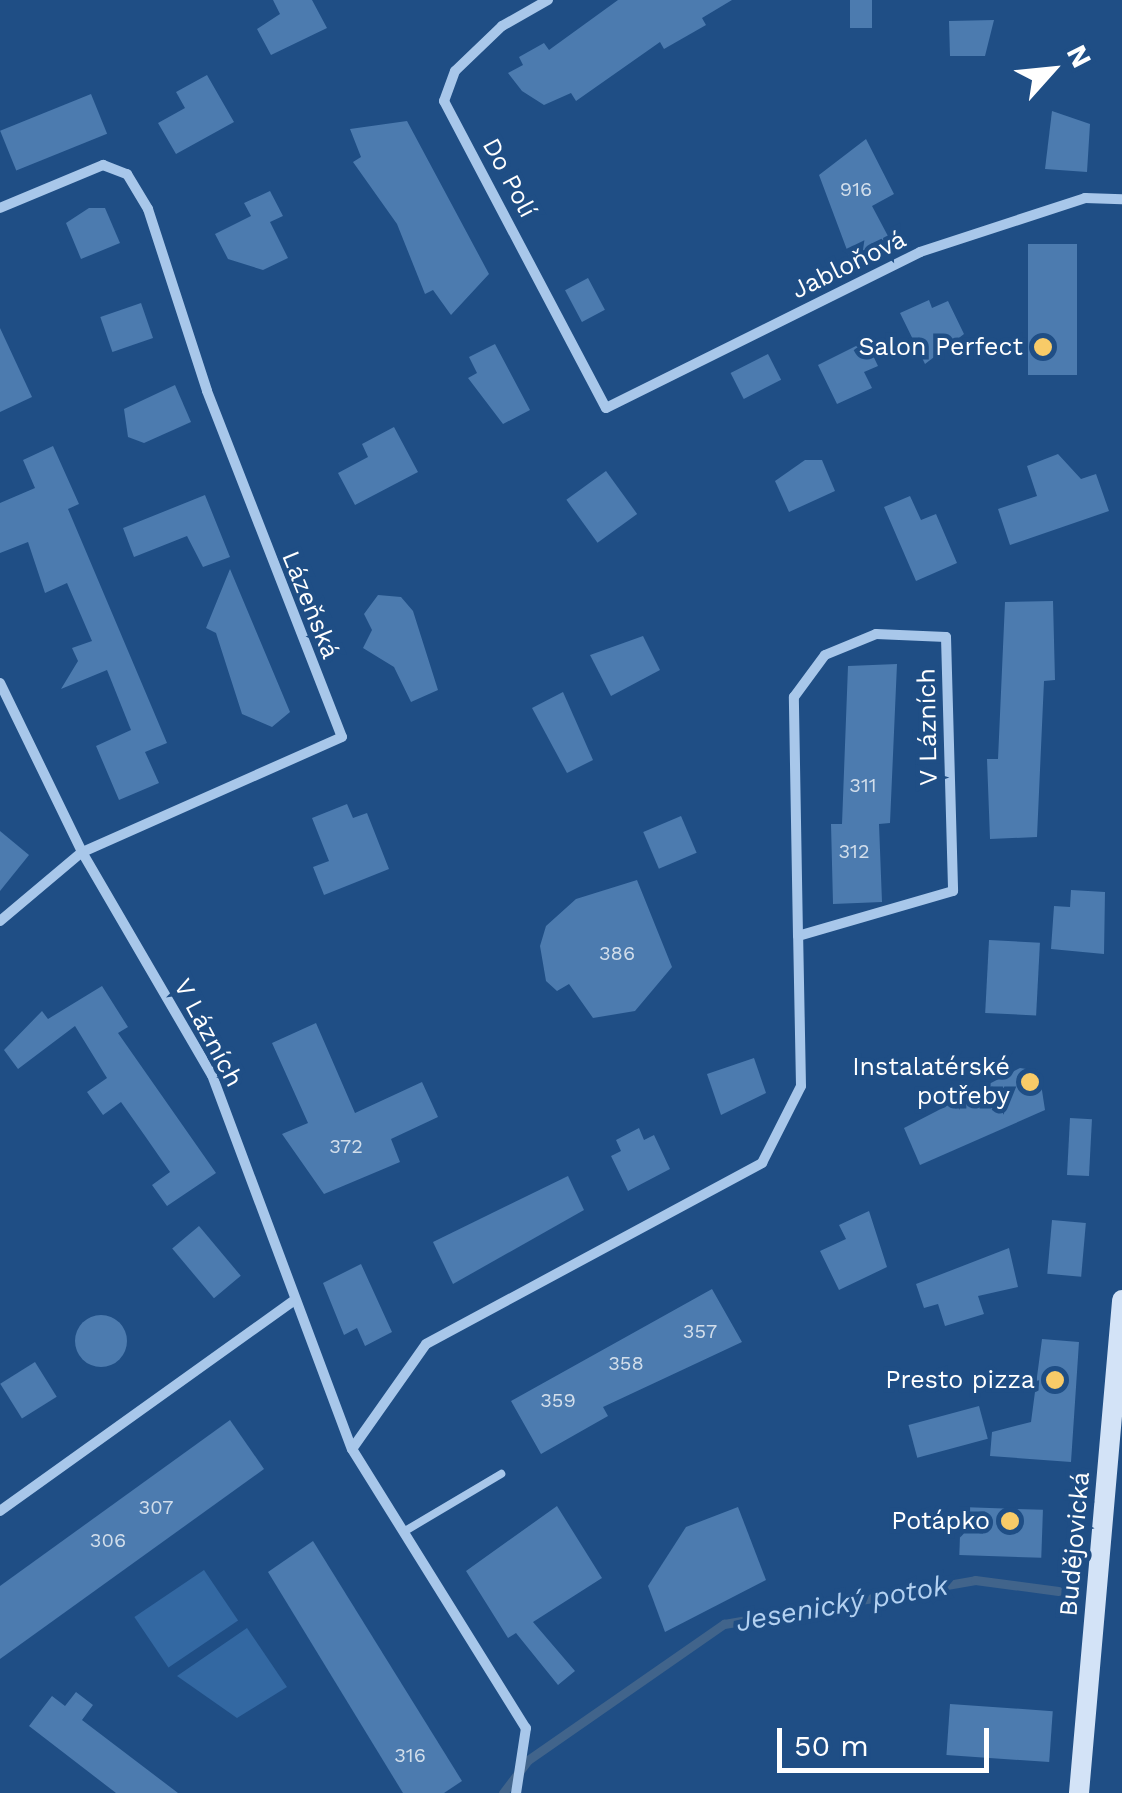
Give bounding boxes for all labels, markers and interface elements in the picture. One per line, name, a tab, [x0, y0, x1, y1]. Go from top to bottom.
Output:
north arrow	[1002, 20, 1102, 120]
text: N	[1060, 39, 1099, 73]
street label: Do Polí	[476, 133, 542, 223]
house number: 916	[840, 177, 872, 201]
street label: Jabloňová	[787, 224, 911, 306]
place label: Salon Perfect	[858, 332, 1023, 362]
marker: Salon Perfect	[1032, 336, 1054, 358]
street label: Lázeňská	[275, 547, 345, 663]
street label: V Lázních	[912, 667, 944, 787]
house number: 311	[849, 773, 877, 797]
house number: 312	[838, 839, 870, 863]
house number: 386	[599, 941, 635, 965]
street label: V Lázních	[167, 974, 249, 1092]
place label: Instalatérské potřeby	[852, 1053, 1010, 1112]
marker: Instalatérské potřeby	[1019, 1071, 1041, 1093]
house number: 372	[329, 1134, 363, 1158]
house number: 357	[683, 1319, 717, 1343]
house number: 358	[608, 1351, 644, 1375]
place label: Presto pizza	[885, 1365, 1035, 1395]
marker: Presto pizza	[1044, 1369, 1066, 1391]
house number: 359	[540, 1388, 576, 1412]
street label: Budějovická	[1054, 1470, 1096, 1618]
house number: 307	[139, 1495, 173, 1519]
place label: Potápko	[891, 1506, 990, 1536]
marker: Potápko	[999, 1510, 1021, 1532]
house number: 306	[90, 1528, 126, 1552]
water label: Jesenický potok	[733, 1569, 951, 1639]
scale bar	[782, 1708, 994, 1770]
text: 50 m	[794, 1728, 869, 1763]
house number: 316	[394, 1743, 426, 1767]

